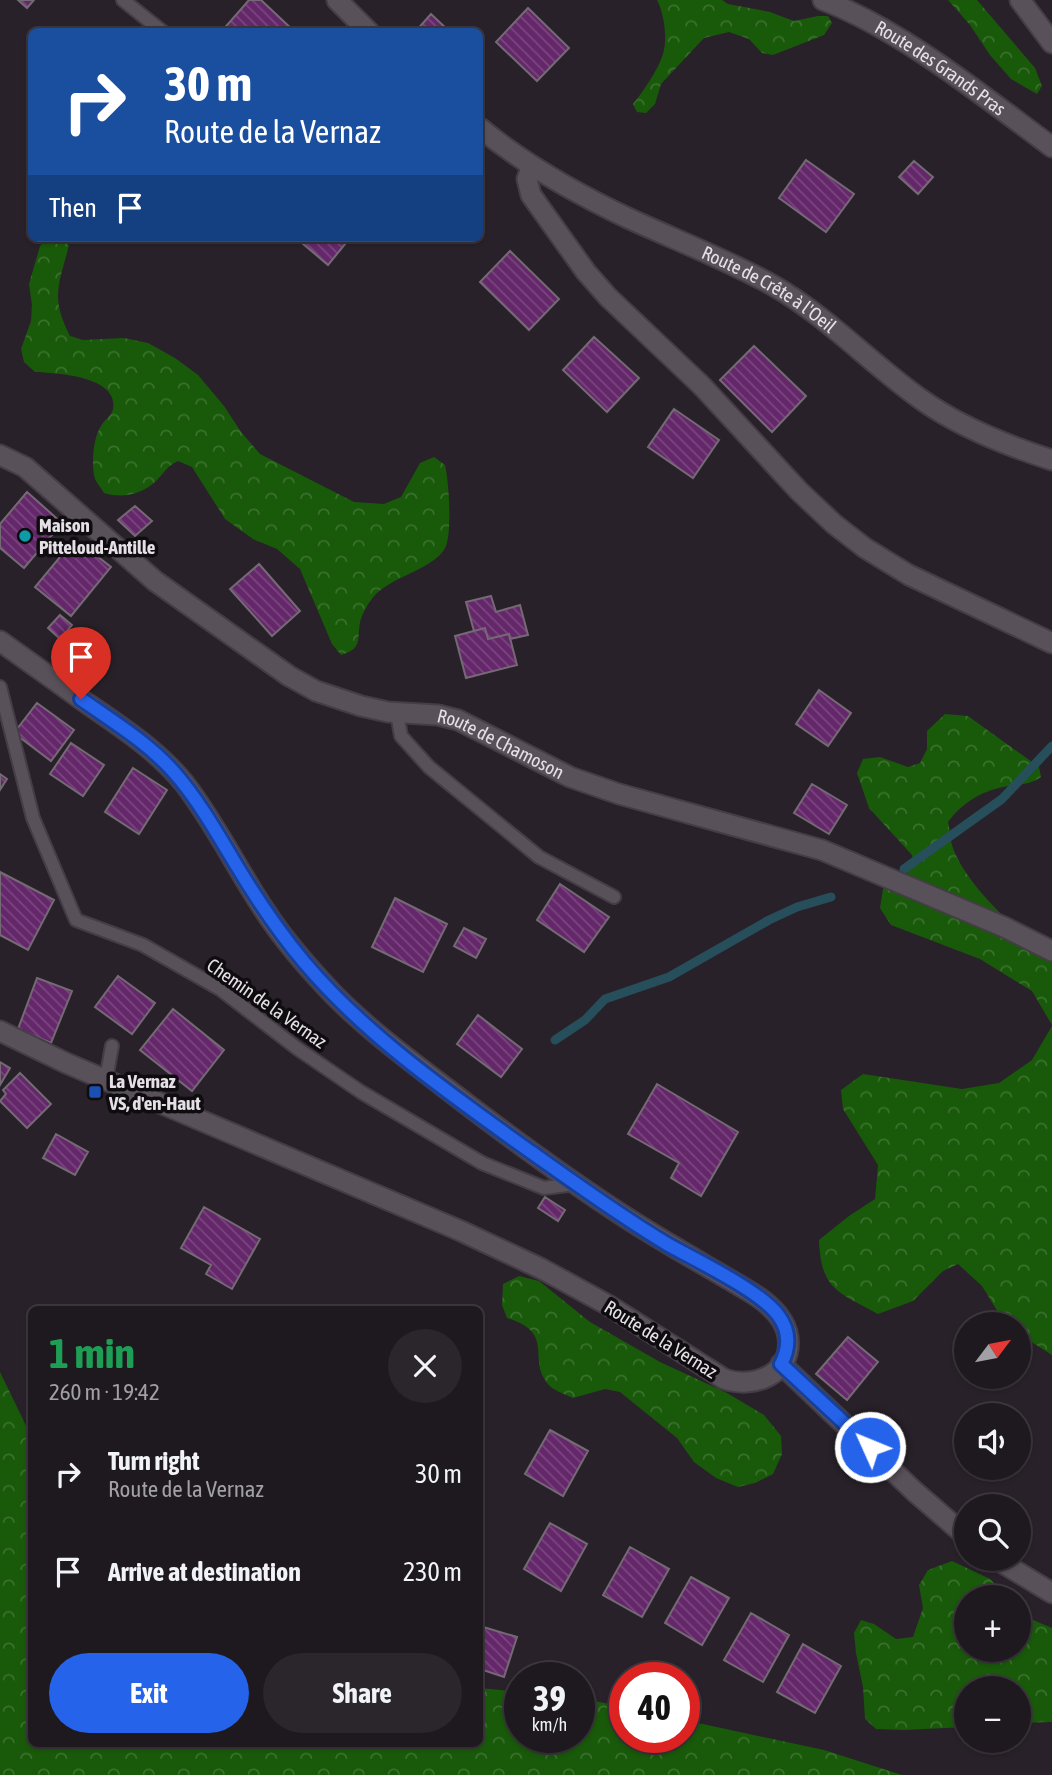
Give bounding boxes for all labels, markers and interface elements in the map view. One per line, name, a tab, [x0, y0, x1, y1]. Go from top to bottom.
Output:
street label: Route des Grands Pras	[871, 16, 1010, 120]
text: 30 m	[164, 55, 252, 111]
icon: right	[49, 56, 140, 147]
text: Route de la Vernaz	[164, 113, 381, 150]
icon: arrive	[111, 189, 149, 227]
text: Then	[49, 193, 97, 223]
street label: Route de Crête à l'Oeil	[699, 241, 841, 337]
place label: Maison Pitteloud-Antille	[39, 514, 156, 558]
marker: Maison Pitteloud-Antille	[17, 528, 33, 544]
pin	[51, 627, 111, 699]
icon: arrive	[62, 638, 100, 676]
street label: Route de Chamoson	[435, 704, 568, 783]
street label: Chemin de la Vernaz	[203, 954, 331, 1052]
place label: La Vernaz VS, d'en-Haut	[108, 1070, 201, 1114]
marker: La Vernaz VS, d'en-Haut	[87, 1084, 103, 1100]
street label: Route de la Vernaz	[601, 1296, 722, 1383]
north arrow	[954, 1312, 1031, 1390]
map controls	[954, 1312, 1031, 1753]
text: 1 min	[49, 1329, 135, 1377]
button: close	[388, 1329, 462, 1403]
text: 260 m · 19:42	[49, 1379, 160, 1405]
button: sound	[954, 1403, 1031, 1480]
position arrow	[833, 1410, 907, 1484]
text: Turn right	[108, 1446, 199, 1476]
icon: right	[49, 1455, 87, 1493]
text: 30 m	[415, 1459, 462, 1489]
text: Route de la Vernaz	[108, 1476, 264, 1502]
button: search	[954, 1494, 1031, 1571]
icon: arrive	[49, 1553, 87, 1591]
text: Arrive at destination	[108, 1557, 301, 1587]
text: 230 m	[403, 1557, 462, 1587]
button: +	[954, 1585, 1031, 1662]
button: Exit	[49, 1653, 249, 1733]
button: Share	[263, 1653, 462, 1733]
speed limit sign: 40	[609, 1662, 700, 1753]
button: −	[954, 1676, 1031, 1753]
text: 39	[533, 1678, 566, 1718]
text: km/h	[532, 1714, 567, 1735]

